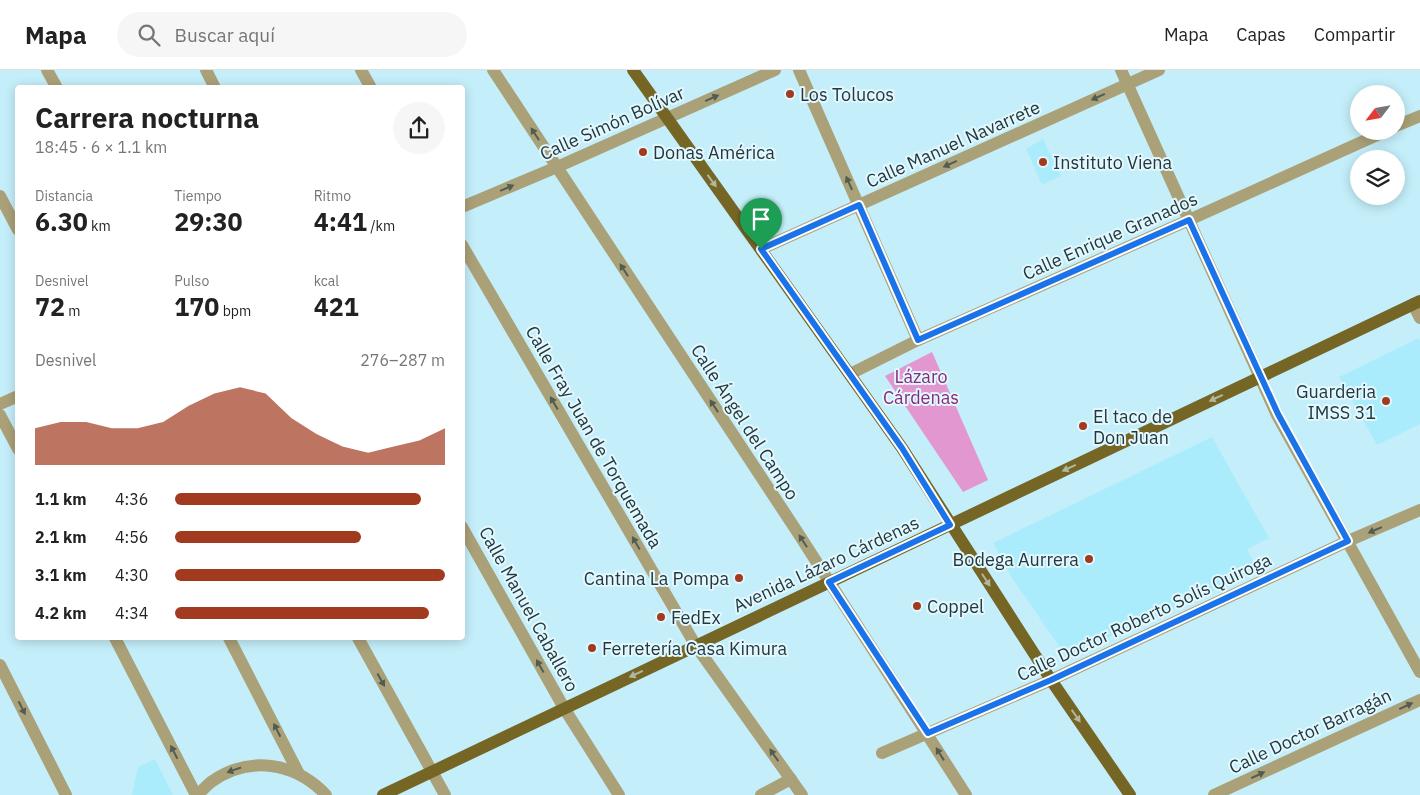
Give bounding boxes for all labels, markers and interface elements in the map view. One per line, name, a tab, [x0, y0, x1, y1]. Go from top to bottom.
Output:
search box	[117, 12, 467, 57]
text: Mapa	[25, 19, 87, 51]
icon: search	[135, 21, 163, 49]
text: Buscar aquí	[175, 23, 275, 47]
text: Mapa	[1164, 23, 1208, 46]
text: Capas	[1236, 23, 1286, 46]
text: Compartir	[1314, 23, 1395, 46]
street label: Calle Simón Bolívar	[536, 81, 688, 165]
place label: Los Tolucos	[800, 83, 894, 106]
north arrow	[1350, 85, 1405, 140]
map controls	[1350, 85, 1405, 205]
marker: Los Tolucos	[784, 88, 796, 100]
one-way arrow	[1091, 93, 1106, 102]
one-way arrow	[705, 94, 719, 102]
street label: Calle Manuel Navarrete	[862, 95, 1044, 193]
text: Carrera nocturna	[35, 99, 259, 136]
button: share	[393, 102, 445, 154]
one-way arrow	[530, 127, 540, 141]
text: 18:45 · 6 × 1.1 km	[35, 137, 167, 157]
place label: Donas América	[653, 141, 775, 164]
marker: Donas América	[637, 146, 649, 158]
button: layers	[1350, 150, 1405, 205]
place label: Instituto Viena	[1053, 151, 1173, 174]
marker: Instituto Viena	[1037, 156, 1049, 168]
one-way arrow	[943, 160, 957, 168]
one-way arrow	[707, 174, 717, 188]
one-way arrow	[845, 176, 853, 190]
one-way arrow	[500, 183, 514, 191]
text: Distancia	[35, 187, 93, 205]
text: Tiempo	[174, 187, 222, 205]
text: Ritmo	[314, 187, 351, 205]
street label: Calle Enrique Granados	[1019, 187, 1201, 285]
pin	[740, 198, 782, 249]
text: 6.30	[35, 205, 88, 238]
text: 29:30	[174, 205, 243, 238]
text: 4:41	[314, 205, 367, 238]
icon: arrive	[747, 205, 775, 233]
text: km	[88, 217, 111, 235]
text: /km	[367, 217, 395, 235]
one-way arrow	[620, 263, 629, 276]
text: Desnivel	[35, 272, 89, 290]
text: Pulso	[174, 272, 209, 290]
text: kcal	[314, 272, 339, 290]
text: 72	[35, 290, 65, 323]
text: 170	[174, 290, 219, 323]
text: 421	[314, 290, 359, 323]
text: m	[65, 302, 81, 320]
text: bpm	[219, 302, 251, 320]
street label: Calle Fray Juan de Torquemada	[521, 322, 667, 553]
street label: Calle Ángel del Campo	[686, 340, 804, 504]
text: Desnivel	[35, 350, 96, 370]
text: 276–287 m	[360, 350, 445, 370]
park label: Lázaro Cárdenas	[883, 365, 959, 409]
place label: Guarderia IMSS 31	[1296, 380, 1376, 424]
one-way arrow	[1209, 394, 1223, 402]
marker: Guarderia IMSS 31	[1380, 395, 1392, 407]
one-way arrow	[550, 396, 559, 409]
one-way arrow	[709, 399, 718, 412]
place label: El taco de Don Juan	[1093, 405, 1172, 449]
marker: El taco de Don Juan	[1077, 420, 1089, 432]
one-way arrow	[1062, 464, 1076, 472]
text: 1.1 km	[35, 489, 86, 509]
text: 4:36	[115, 489, 148, 509]
street label: Avenida Lázaro Cárdenas	[729, 511, 923, 617]
street label: Calle Manuel Caballero	[474, 522, 584, 696]
one-way arrow	[1368, 526, 1382, 534]
text: 2.1 km	[35, 527, 86, 547]
text: 4:56	[115, 527, 148, 547]
one-way arrow	[798, 535, 808, 548]
one-way arrow	[631, 537, 640, 550]
place label: Bodega Aurrera	[953, 548, 1079, 571]
street label: Calle Doctor Roberto Solís Quiroga	[1013, 548, 1275, 686]
marker: Bodega Aurrera	[1083, 553, 1095, 565]
text: 3.1 km	[35, 565, 86, 585]
text: 4:30	[115, 565, 148, 585]
place label: Cantina La Pompa	[584, 567, 729, 590]
marker: Cantina La Pompa	[733, 572, 745, 584]
one-way arrow	[982, 574, 991, 587]
place label: Coppel	[927, 595, 984, 618]
marker: Coppel	[911, 600, 923, 612]
text: 4.2 km	[35, 603, 86, 623]
text: 4:34	[115, 603, 148, 623]
place label: FedEx	[671, 606, 721, 629]
marker: FedEx	[655, 611, 667, 623]
place label: Ferretería Casa Kimura	[602, 637, 787, 660]
marker: Ferretería Casa Kimura	[586, 642, 598, 654]
one-way arrow	[536, 659, 545, 672]
one-way arrow	[629, 670, 643, 678]
one-way arrow	[377, 673, 385, 688]
street label: Calle Doctor Barragán	[1225, 683, 1395, 779]
one-way arrow	[18, 701, 26, 715]
one-way arrow	[1399, 702, 1413, 710]
one-way arrow	[1071, 709, 1081, 723]
one-way arrow	[273, 723, 281, 738]
one-way arrow	[170, 744, 178, 759]
one-way arrow	[936, 747, 945, 760]
one-way arrow	[769, 748, 779, 762]
one-way arrow	[227, 767, 242, 774]
one-way arrow	[1251, 770, 1265, 778]

